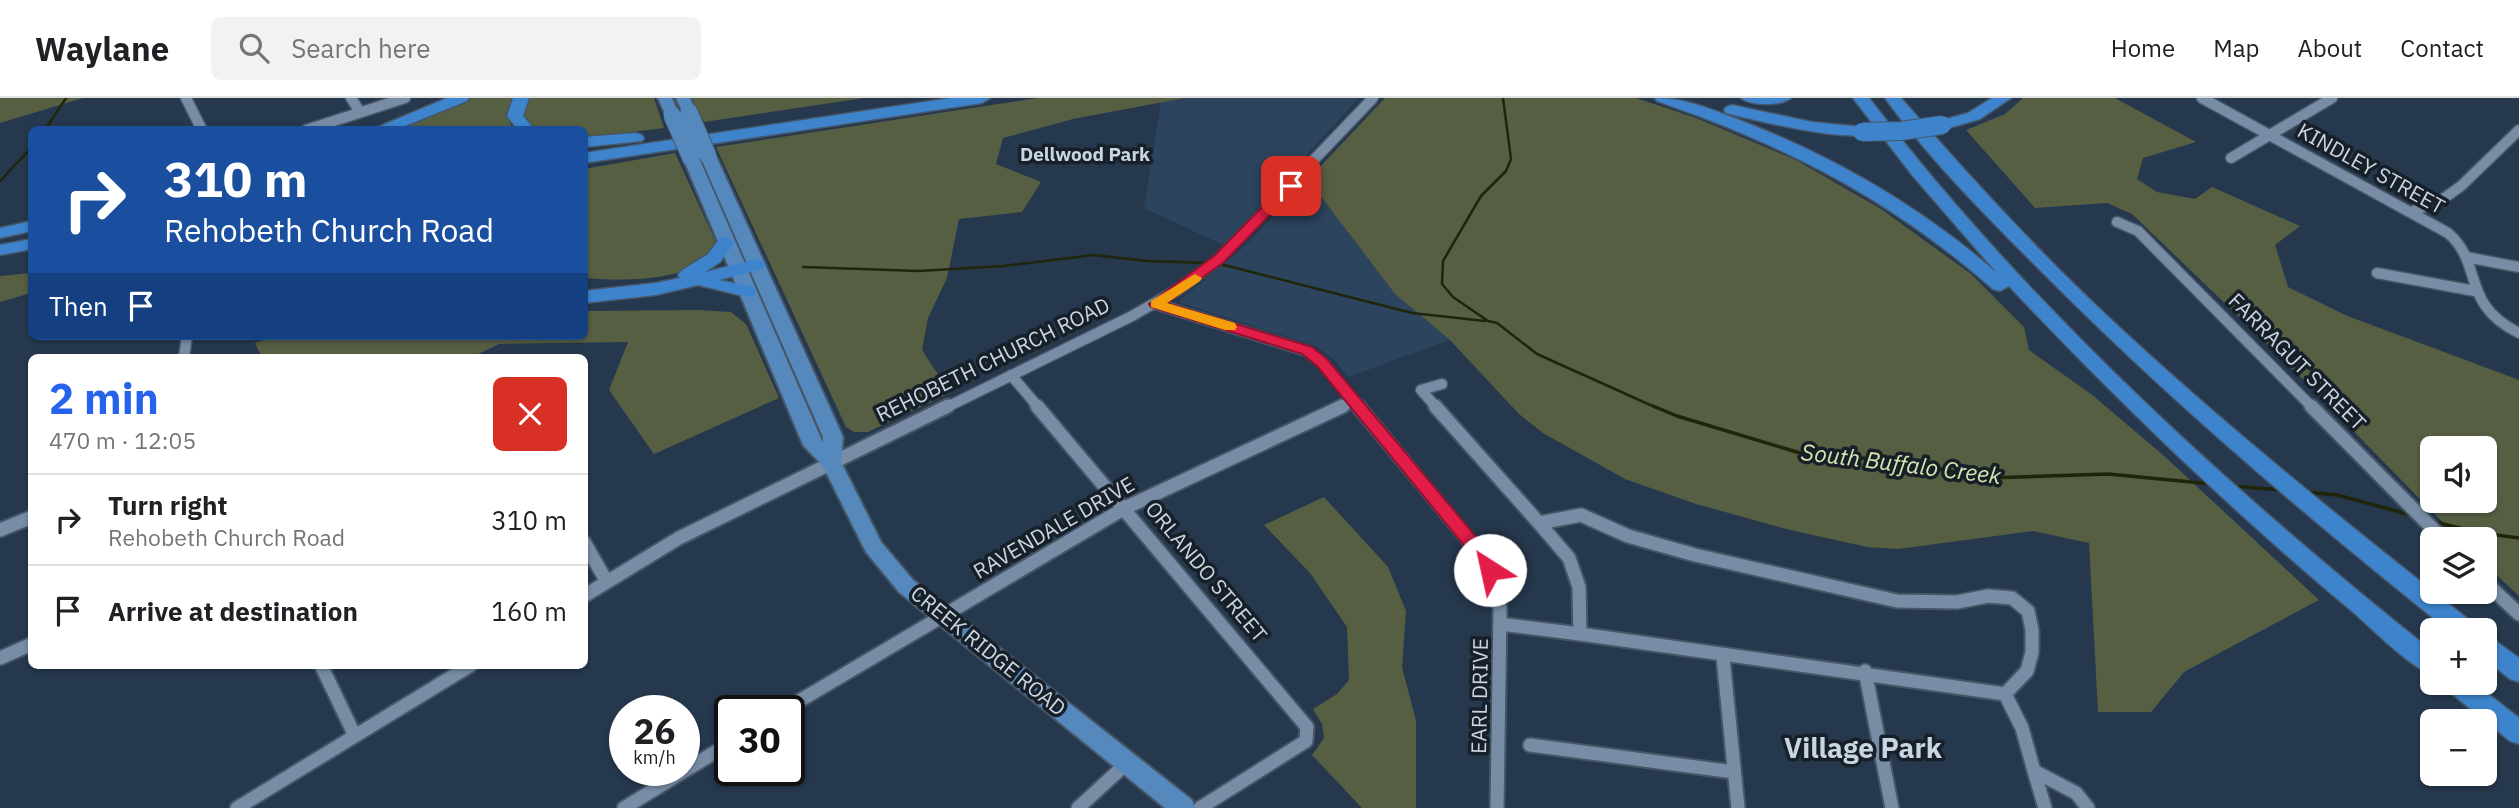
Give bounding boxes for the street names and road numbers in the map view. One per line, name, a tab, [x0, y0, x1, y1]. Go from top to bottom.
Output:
street label: KINDLEY STREET	[2293, 116, 2450, 220]
street label: FARRAGUT STREET	[2223, 286, 2373, 436]
street label: REHOBETH CHURCH ROAD	[871, 290, 1114, 428]
street label: RAVENDALE DRIVE	[968, 470, 1139, 585]
street label: ORLANDO STREET	[1140, 495, 1274, 648]
street label: CREEK RIDGE ROAD	[905, 579, 1072, 722]
street label: EARL DRIVE	[1464, 638, 1494, 754]

